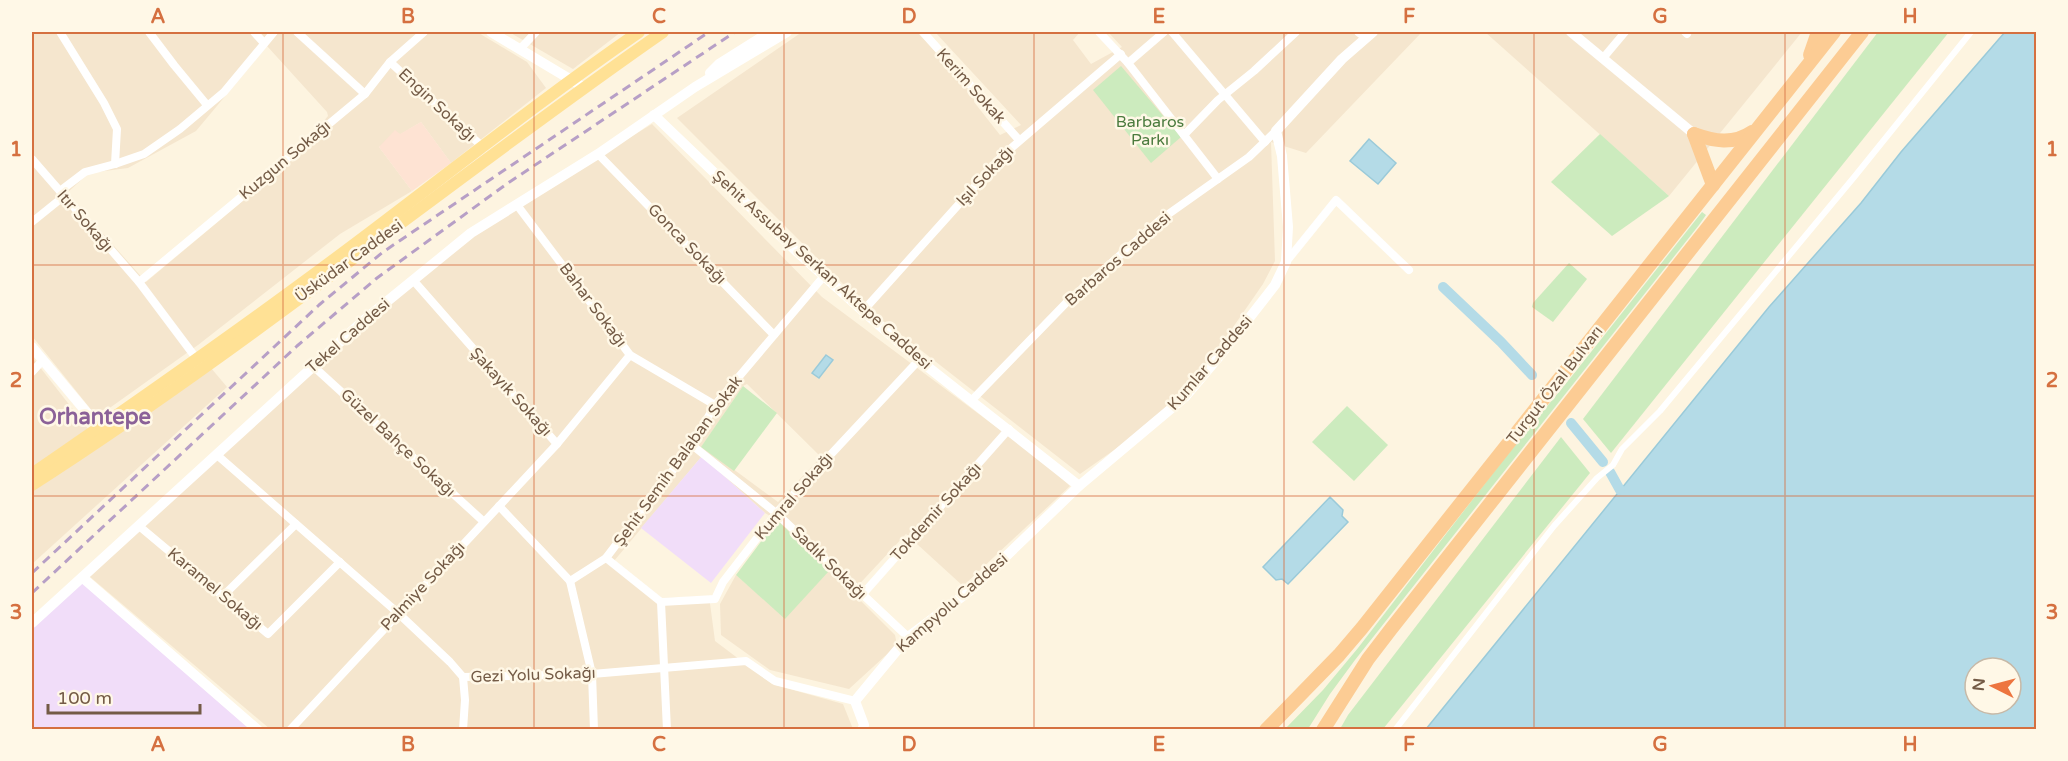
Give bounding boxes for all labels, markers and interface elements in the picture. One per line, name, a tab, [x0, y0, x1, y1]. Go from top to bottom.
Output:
text: A	[151, 5, 166, 29]
text: B	[401, 5, 415, 29]
text: C	[652, 5, 666, 29]
text: D	[901, 5, 917, 29]
text: E	[1153, 5, 1166, 29]
text: F	[1403, 5, 1415, 29]
text: G	[1652, 5, 1668, 29]
text: H	[1902, 5, 1918, 29]
street label: Kerim Sokak	[932, 44, 1010, 128]
street label: Engin Sokağı	[394, 64, 480, 146]
park label: Barbaros Parkı	[1116, 112, 1184, 150]
street label: Kuzgun Sokağı	[235, 116, 335, 204]
text: 1	[10, 138, 22, 162]
text: 1	[2046, 138, 2058, 162]
street label: Işıl Sokağı	[952, 142, 1018, 210]
street label: Şehit Assubay Serkan Aktepe Caddesi	[708, 166, 936, 374]
street label: Itır Sokağı	[53, 186, 117, 256]
street label: Gonca Sokağı	[644, 199, 730, 289]
street label: Barbaros Caddesi	[1061, 208, 1175, 310]
street label: Üsküdar Caddesi	[291, 215, 407, 307]
street label: Bahar Sokağı	[555, 259, 631, 351]
street label: Tekel Caddesi	[302, 294, 394, 378]
street label: Kumlar Caddesi	[1163, 311, 1257, 415]
street label: Turgut Özal Bulvarı	[1503, 322, 1607, 448]
street label: Şakayık Sokağı	[466, 343, 556, 441]
text: 2	[10, 369, 22, 393]
text: 2	[2046, 369, 2058, 393]
street label: Şehit Semih Balaban Sokak	[609, 371, 747, 550]
street label: Güzel Bahçe Sokağı	[336, 385, 460, 501]
district label: Orhantepe	[39, 404, 151, 430]
street label: Kumral Sokağı	[750, 448, 838, 544]
street label: Tokdemir Sokağı	[886, 458, 986, 566]
street label: Sadık Sokağı	[787, 522, 871, 604]
street label: Palmiye Sokağı	[377, 537, 469, 635]
street label: Karamel Sokağı	[163, 543, 267, 635]
street label: Kampyolu Caddesi	[892, 549, 1012, 657]
text: 3	[10, 601, 22, 625]
text: 3	[2046, 601, 2058, 625]
north arrow	[1963, 656, 2023, 716]
street label: Gezi Yolu Sokağı	[470, 663, 596, 687]
scale bar	[48, 677, 200, 715]
text: N	[1968, 677, 1990, 692]
text: 100 m	[57, 687, 112, 709]
text: A	[151, 733, 166, 757]
text: B	[401, 733, 415, 757]
text: C	[652, 733, 666, 757]
text: D	[901, 733, 917, 757]
text: E	[1153, 733, 1166, 757]
text: F	[1403, 733, 1415, 757]
text: G	[1652, 733, 1668, 757]
text: H	[1902, 733, 1918, 757]

